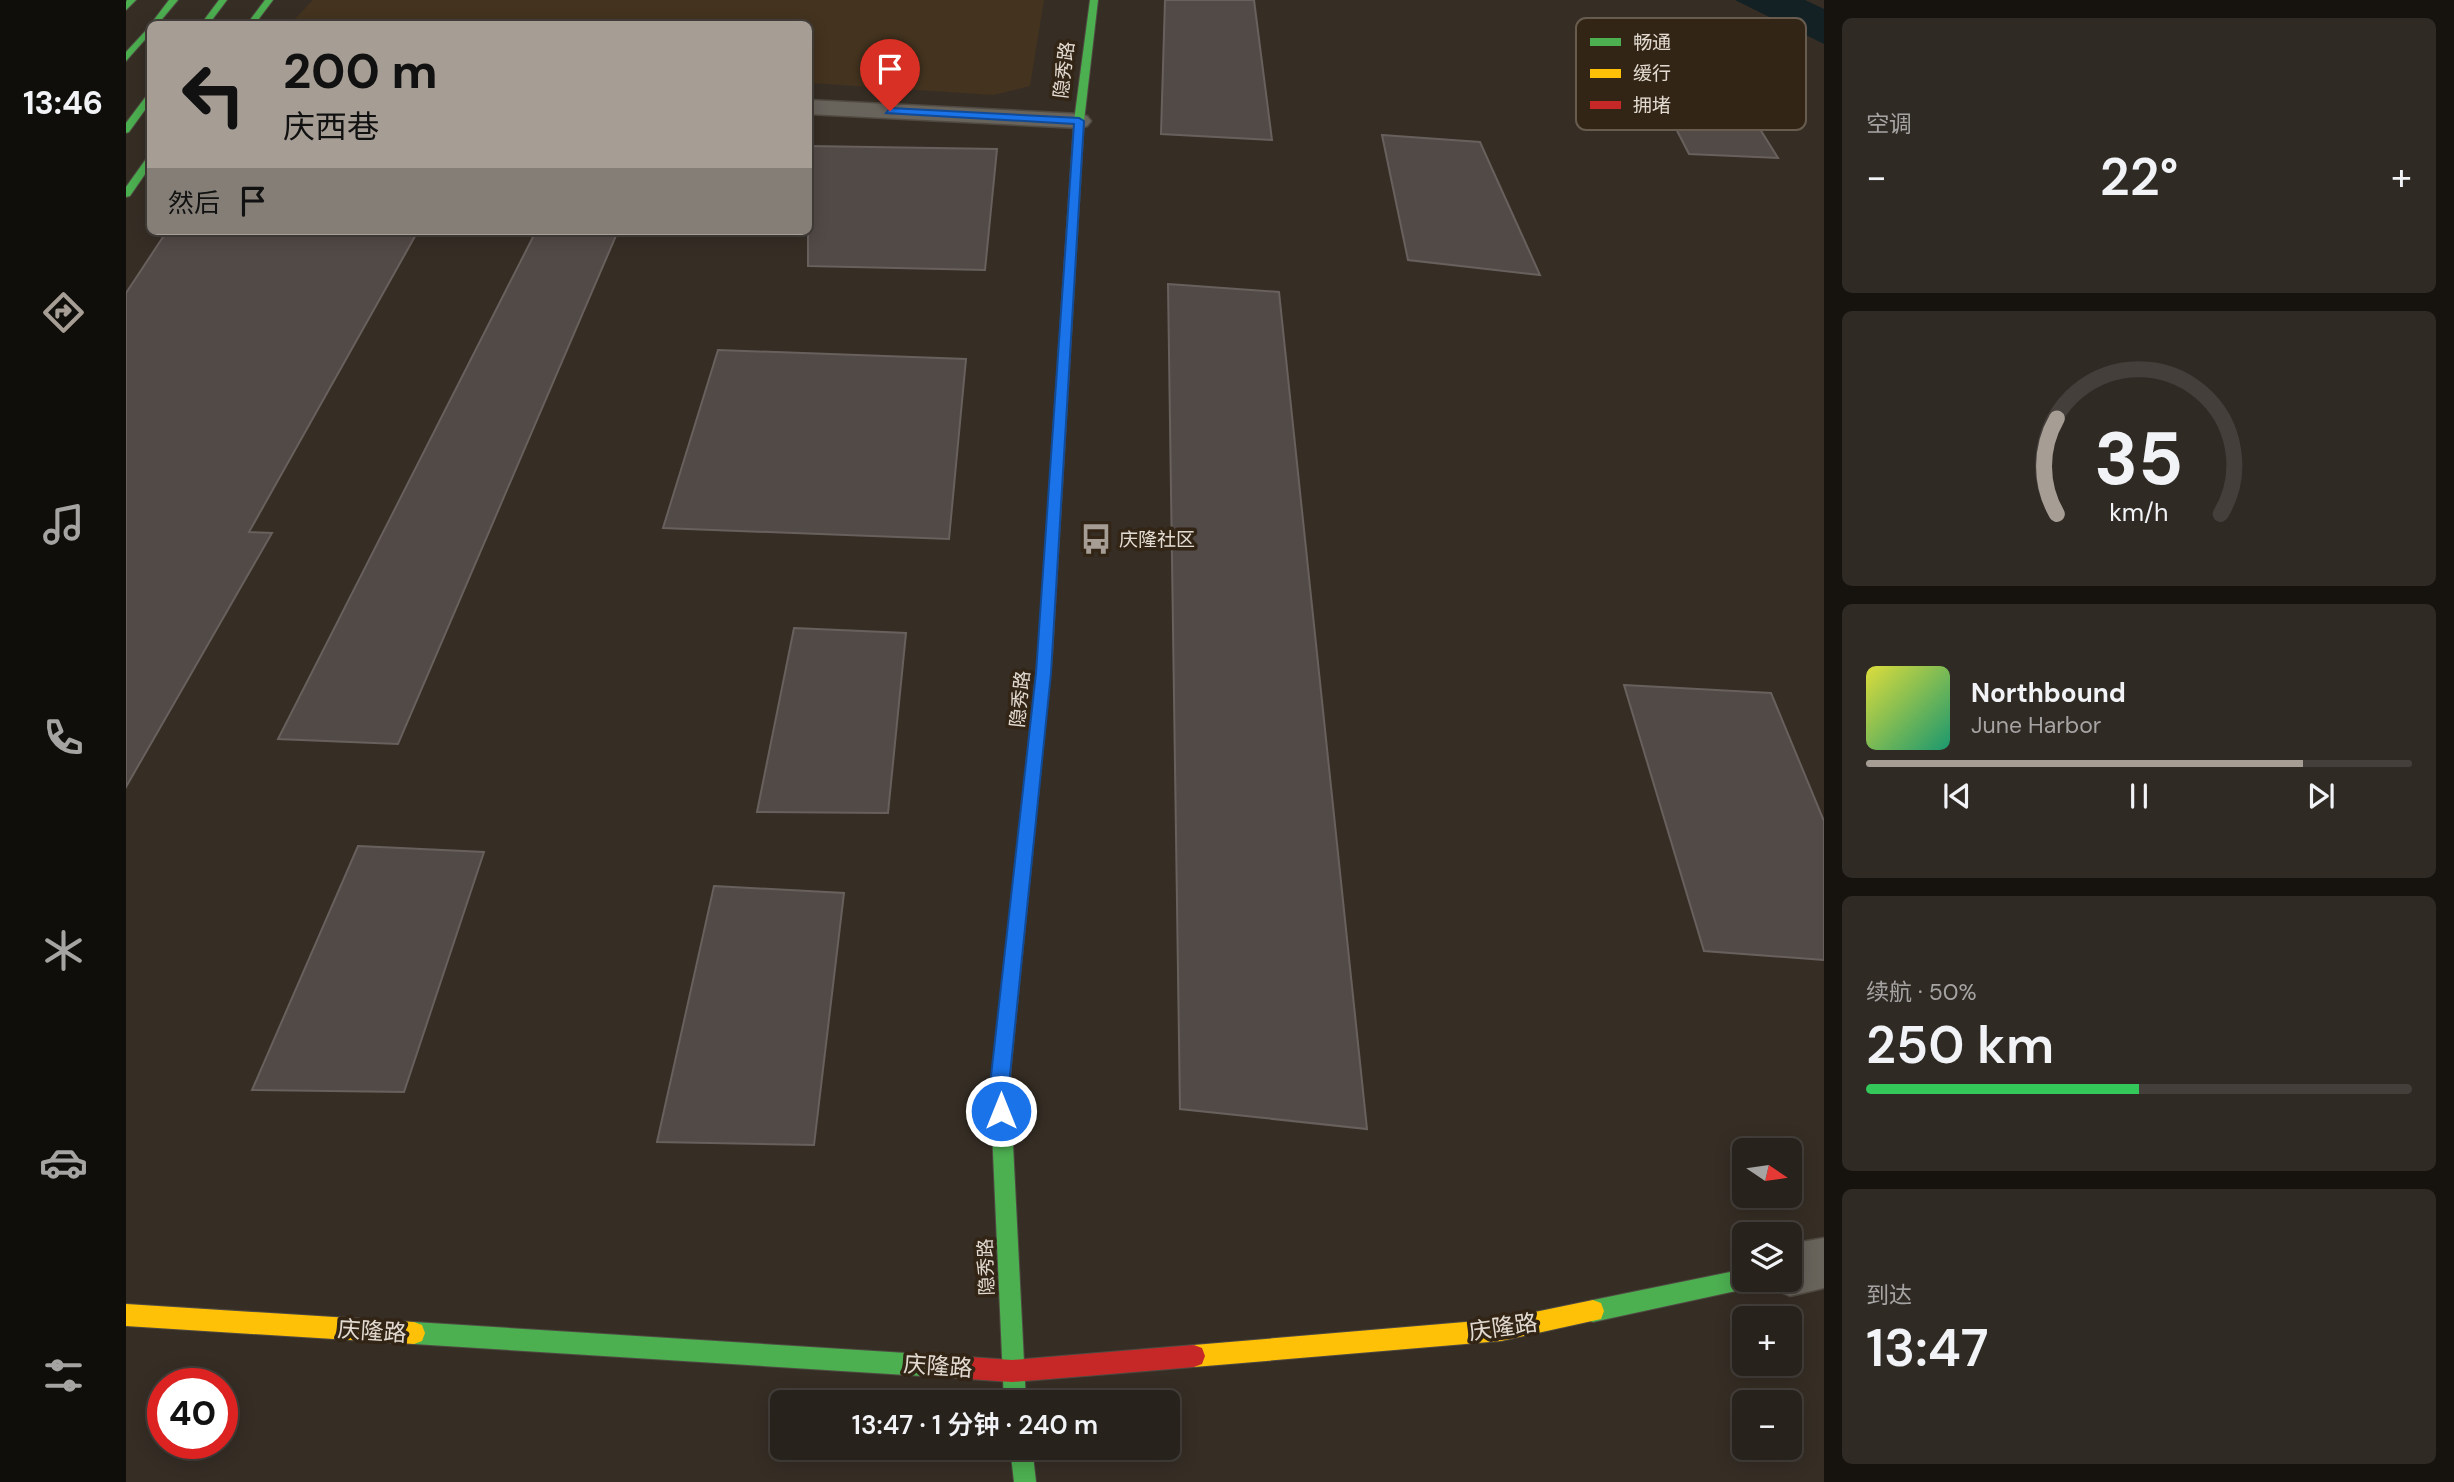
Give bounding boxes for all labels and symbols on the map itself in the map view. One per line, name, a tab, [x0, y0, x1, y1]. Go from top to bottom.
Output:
legend	[1576, 18, 1806, 130]
text: 畅通	[1633, 30, 1671, 55]
pin	[860, 39, 920, 111]
street label: 隐秀路	[1048, 40, 1080, 100]
text: 缓行	[1633, 61, 1671, 86]
text: 拥堵	[1633, 93, 1671, 118]
bus stop icon: 庆隆社区	[1079, 522, 1113, 556]
place label: 庆隆社区	[1119, 527, 1195, 552]
street label: 隐秀路	[1005, 669, 1035, 729]
position arrow	[964, 1074, 1038, 1148]
north arrow	[1732, 1138, 1802, 1208]
street label: 隐秀路	[973, 1238, 999, 1296]
street label: 庆隆路	[1467, 1307, 1539, 1347]
street label: 庆隆路	[337, 1314, 407, 1348]
street label: 庆隆路	[903, 1349, 973, 1383]
speed limit sign: 40	[147, 1368, 238, 1459]

